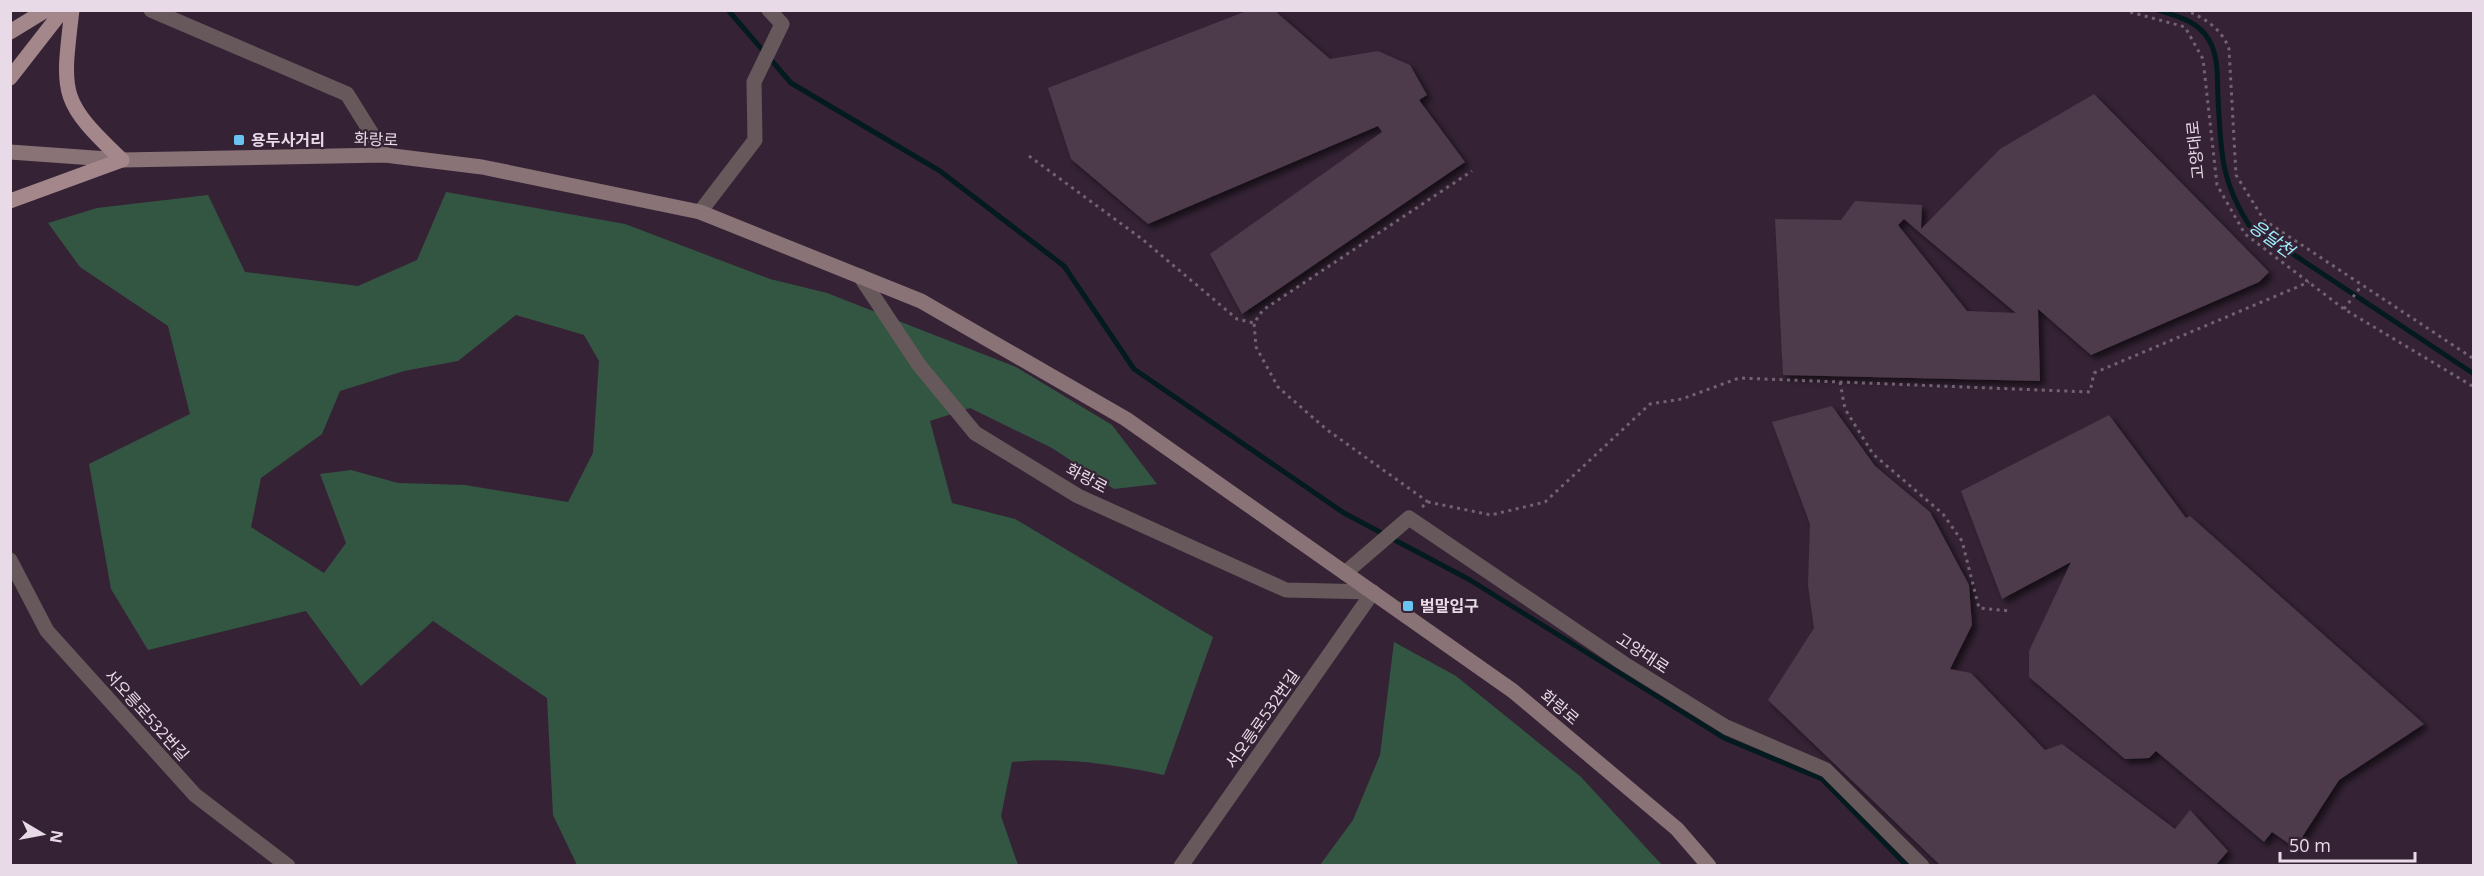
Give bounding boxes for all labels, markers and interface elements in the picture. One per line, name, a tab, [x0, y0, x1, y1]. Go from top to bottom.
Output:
street label: 고양대로	[2181, 119, 2209, 180]
street label: 화랑로	[354, 127, 399, 151]
place label: 용두사거리	[251, 129, 325, 151]
marker: 용두사거리	[232, 133, 246, 147]
water label: 응달천	[2245, 214, 2301, 264]
street label: 화랑로	[1062, 458, 1112, 498]
place label: 벌말입구	[1420, 595, 1479, 617]
marker: 벌말입구	[1401, 599, 1415, 613]
street label: 고양대로	[1612, 628, 1674, 678]
street label: 서오릉로532번길	[100, 665, 194, 765]
street label: 서오릉로532번길	[1220, 665, 1304, 773]
street label: 화랑로	[1536, 684, 1584, 730]
north arrow	[12, 804, 72, 864]
scale bar	[2280, 825, 2415, 863]
text: N	[45, 828, 69, 845]
text: 50 m	[2289, 833, 2331, 857]

